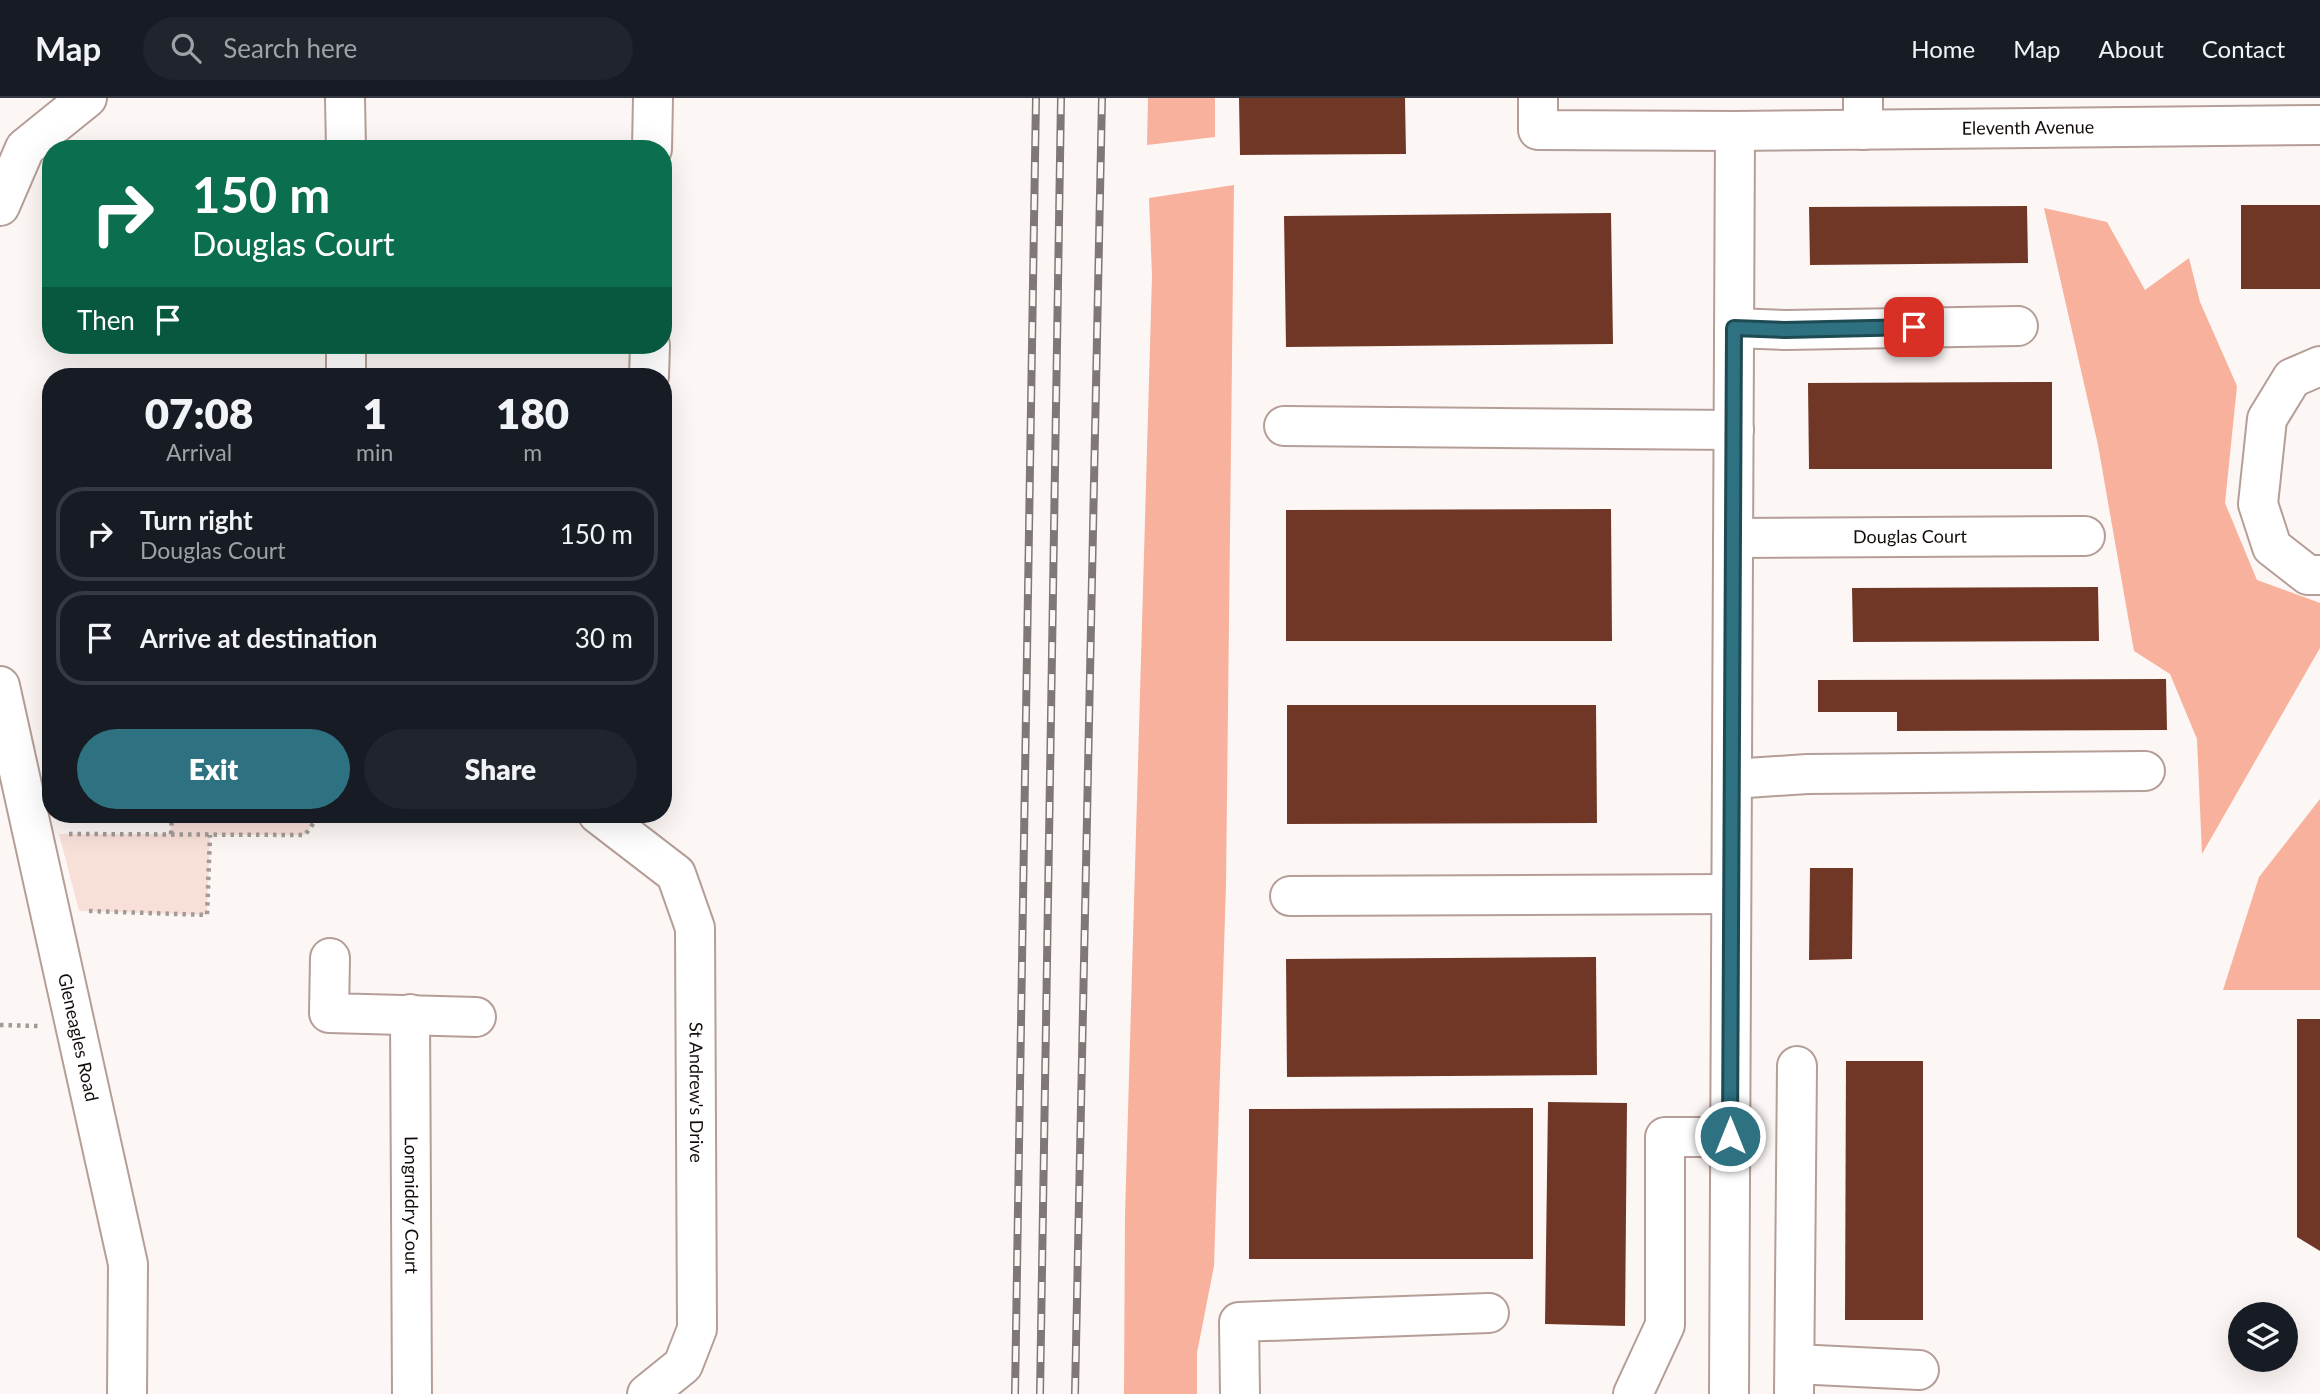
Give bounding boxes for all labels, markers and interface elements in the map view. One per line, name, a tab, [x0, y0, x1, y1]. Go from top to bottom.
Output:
search box	[143, 17, 633, 80]
text: Map	[35, 28, 101, 68]
icon: search	[167, 29, 205, 67]
text: Search here	[223, 32, 357, 64]
text: Home	[1911, 34, 1975, 63]
text: Map	[2013, 34, 2061, 63]
text: About	[2099, 34, 2164, 63]
text: Contact	[2202, 34, 2285, 63]
street label: Eleventh Avenue	[1962, 115, 2094, 139]
text: 150 m	[192, 165, 330, 223]
icon: right	[77, 168, 168, 259]
text: Douglas Court	[192, 224, 394, 263]
pin	[1884, 297, 1944, 357]
icon: arrive	[149, 301, 187, 339]
text: Then	[77, 304, 135, 336]
icon: arrive	[1895, 308, 1933, 346]
text: 07:08	[145, 388, 253, 438]
text: 1	[363, 388, 387, 438]
text: 180	[496, 388, 569, 438]
text: Arrival	[166, 438, 232, 466]
text: min	[356, 438, 393, 466]
text: m	[523, 438, 542, 466]
text: Turn right	[140, 504, 253, 536]
icon: right	[81, 515, 119, 553]
text: 150 m	[560, 518, 633, 550]
street label: Douglas Court	[1853, 525, 1968, 547]
text: Douglas Court	[140, 536, 285, 564]
icon: arrive	[81, 619, 119, 657]
text: Arrive at destination	[140, 622, 377, 654]
text: 30 m	[575, 622, 633, 654]
button: Exit	[77, 729, 350, 809]
button: Share	[364, 729, 637, 809]
street label: Gleneagles Road	[54, 971, 104, 1104]
street label: St Andrew's Drive	[685, 1022, 708, 1163]
position arrow	[1693, 1099, 1767, 1173]
street label: Longniddry Court	[401, 1136, 423, 1275]
map controls	[2228, 1302, 2298, 1372]
button: layers	[2228, 1302, 2298, 1372]

